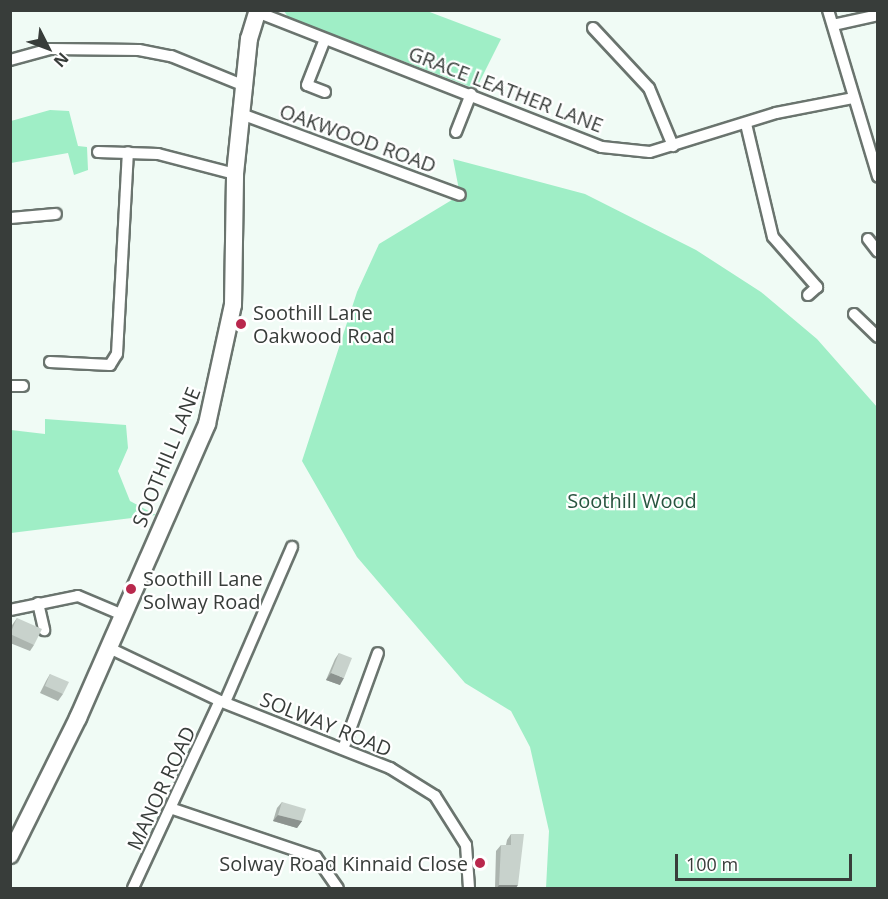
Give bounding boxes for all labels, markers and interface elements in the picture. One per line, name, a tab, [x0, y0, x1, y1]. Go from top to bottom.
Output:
north arrow	[18, 18, 78, 78]
street label: GRACE LEATHER LANE	[405, 41, 607, 137]
text: N	[49, 48, 74, 72]
street label: OAKWOOD ROAD	[276, 99, 440, 177]
place label: Soothill Lane Oakwood Road	[253, 300, 395, 347]
marker: Soothill Lane Oakwood Road	[234, 317, 248, 331]
street label: SOOTHILL LANE	[127, 384, 205, 530]
park label: Soothill Wood	[567, 488, 697, 512]
place label: Soothill Lane Solway Road	[143, 566, 263, 613]
marker: Soothill Lane Solway Road	[124, 582, 138, 596]
street label: SOLWAY ROAD	[257, 687, 395, 761]
street label: MANOR ROAD	[122, 722, 200, 854]
scale bar	[678, 842, 855, 880]
place label: Solway Road Kinnaid Close	[219, 851, 468, 875]
text: 100 m	[686, 852, 738, 876]
marker: Solway Road Kinnaid Close	[473, 856, 487, 870]

